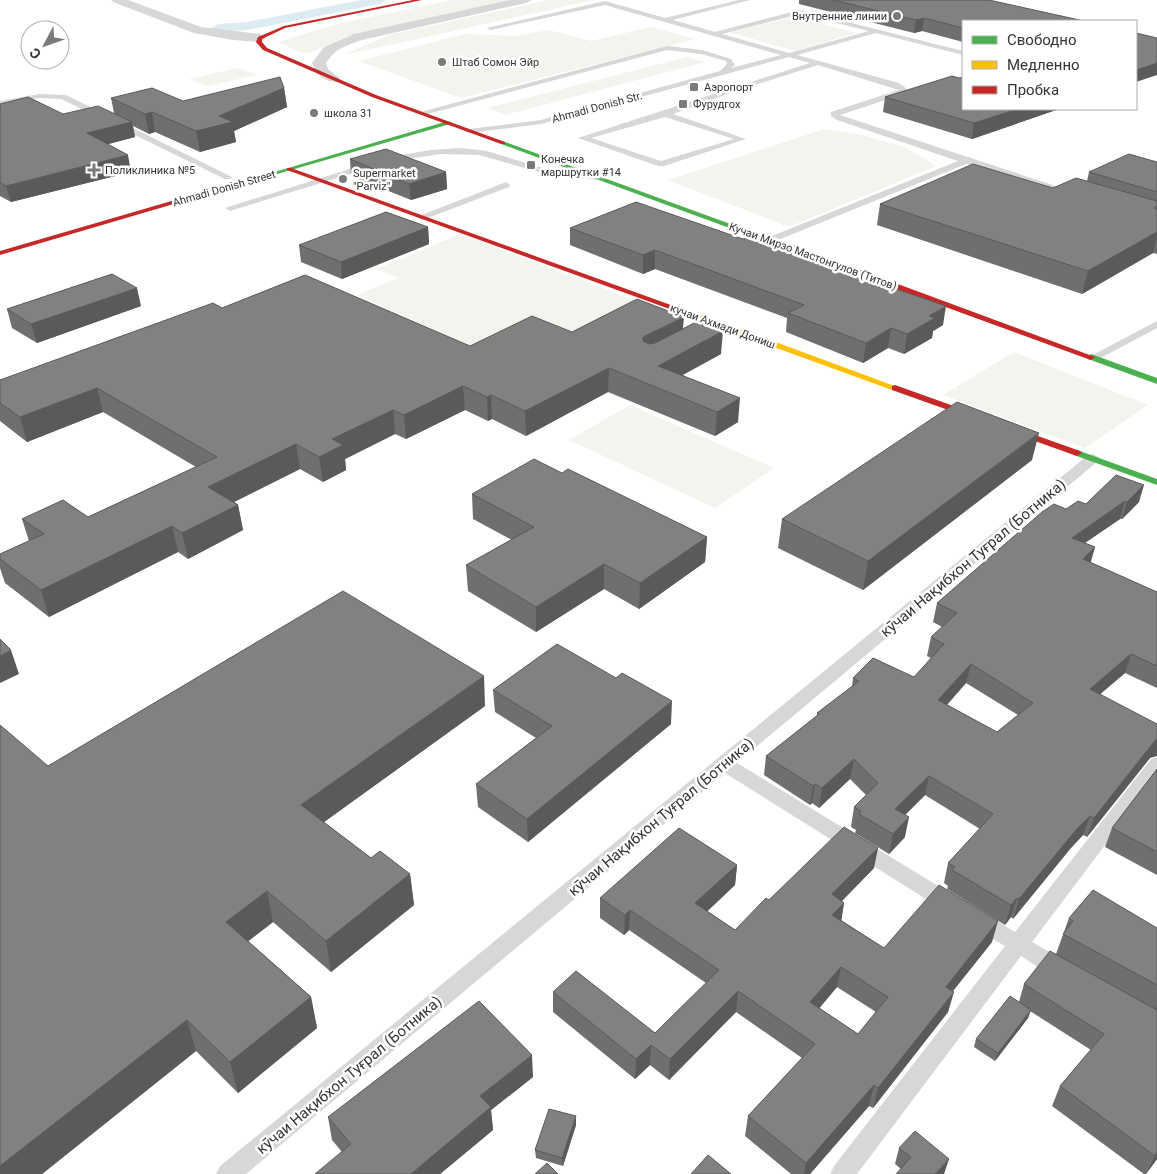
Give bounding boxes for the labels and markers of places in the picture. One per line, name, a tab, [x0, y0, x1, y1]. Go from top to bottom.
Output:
place label: Внутренние линии	[792, 10, 887, 23]
marker: Внутренние линии	[891, 10, 903, 22]
marker: Штаб Сомон Эйр	[436, 56, 448, 68]
place label: Штаб Сомон Эйр	[452, 56, 539, 69]
marker: Аэропорт	[688, 81, 700, 93]
place label: Аэропорт	[704, 81, 754, 94]
marker: Фурудгох	[677, 98, 689, 110]
place label: Фурудгох	[693, 98, 741, 111]
marker: школа 31	[308, 107, 320, 119]
place label: школа 31	[324, 107, 372, 120]
place label: Конечка маршрутки #14	[541, 153, 621, 179]
marker: Конечка маршрутки #14	[525, 159, 537, 171]
marker: Поликлиника №5	[87, 163, 101, 177]
place label: Поликлиника №5	[105, 164, 195, 177]
place label: Supermarket "Parviz"	[353, 167, 416, 193]
marker: Supermarket "Parviz"	[337, 173, 349, 185]

